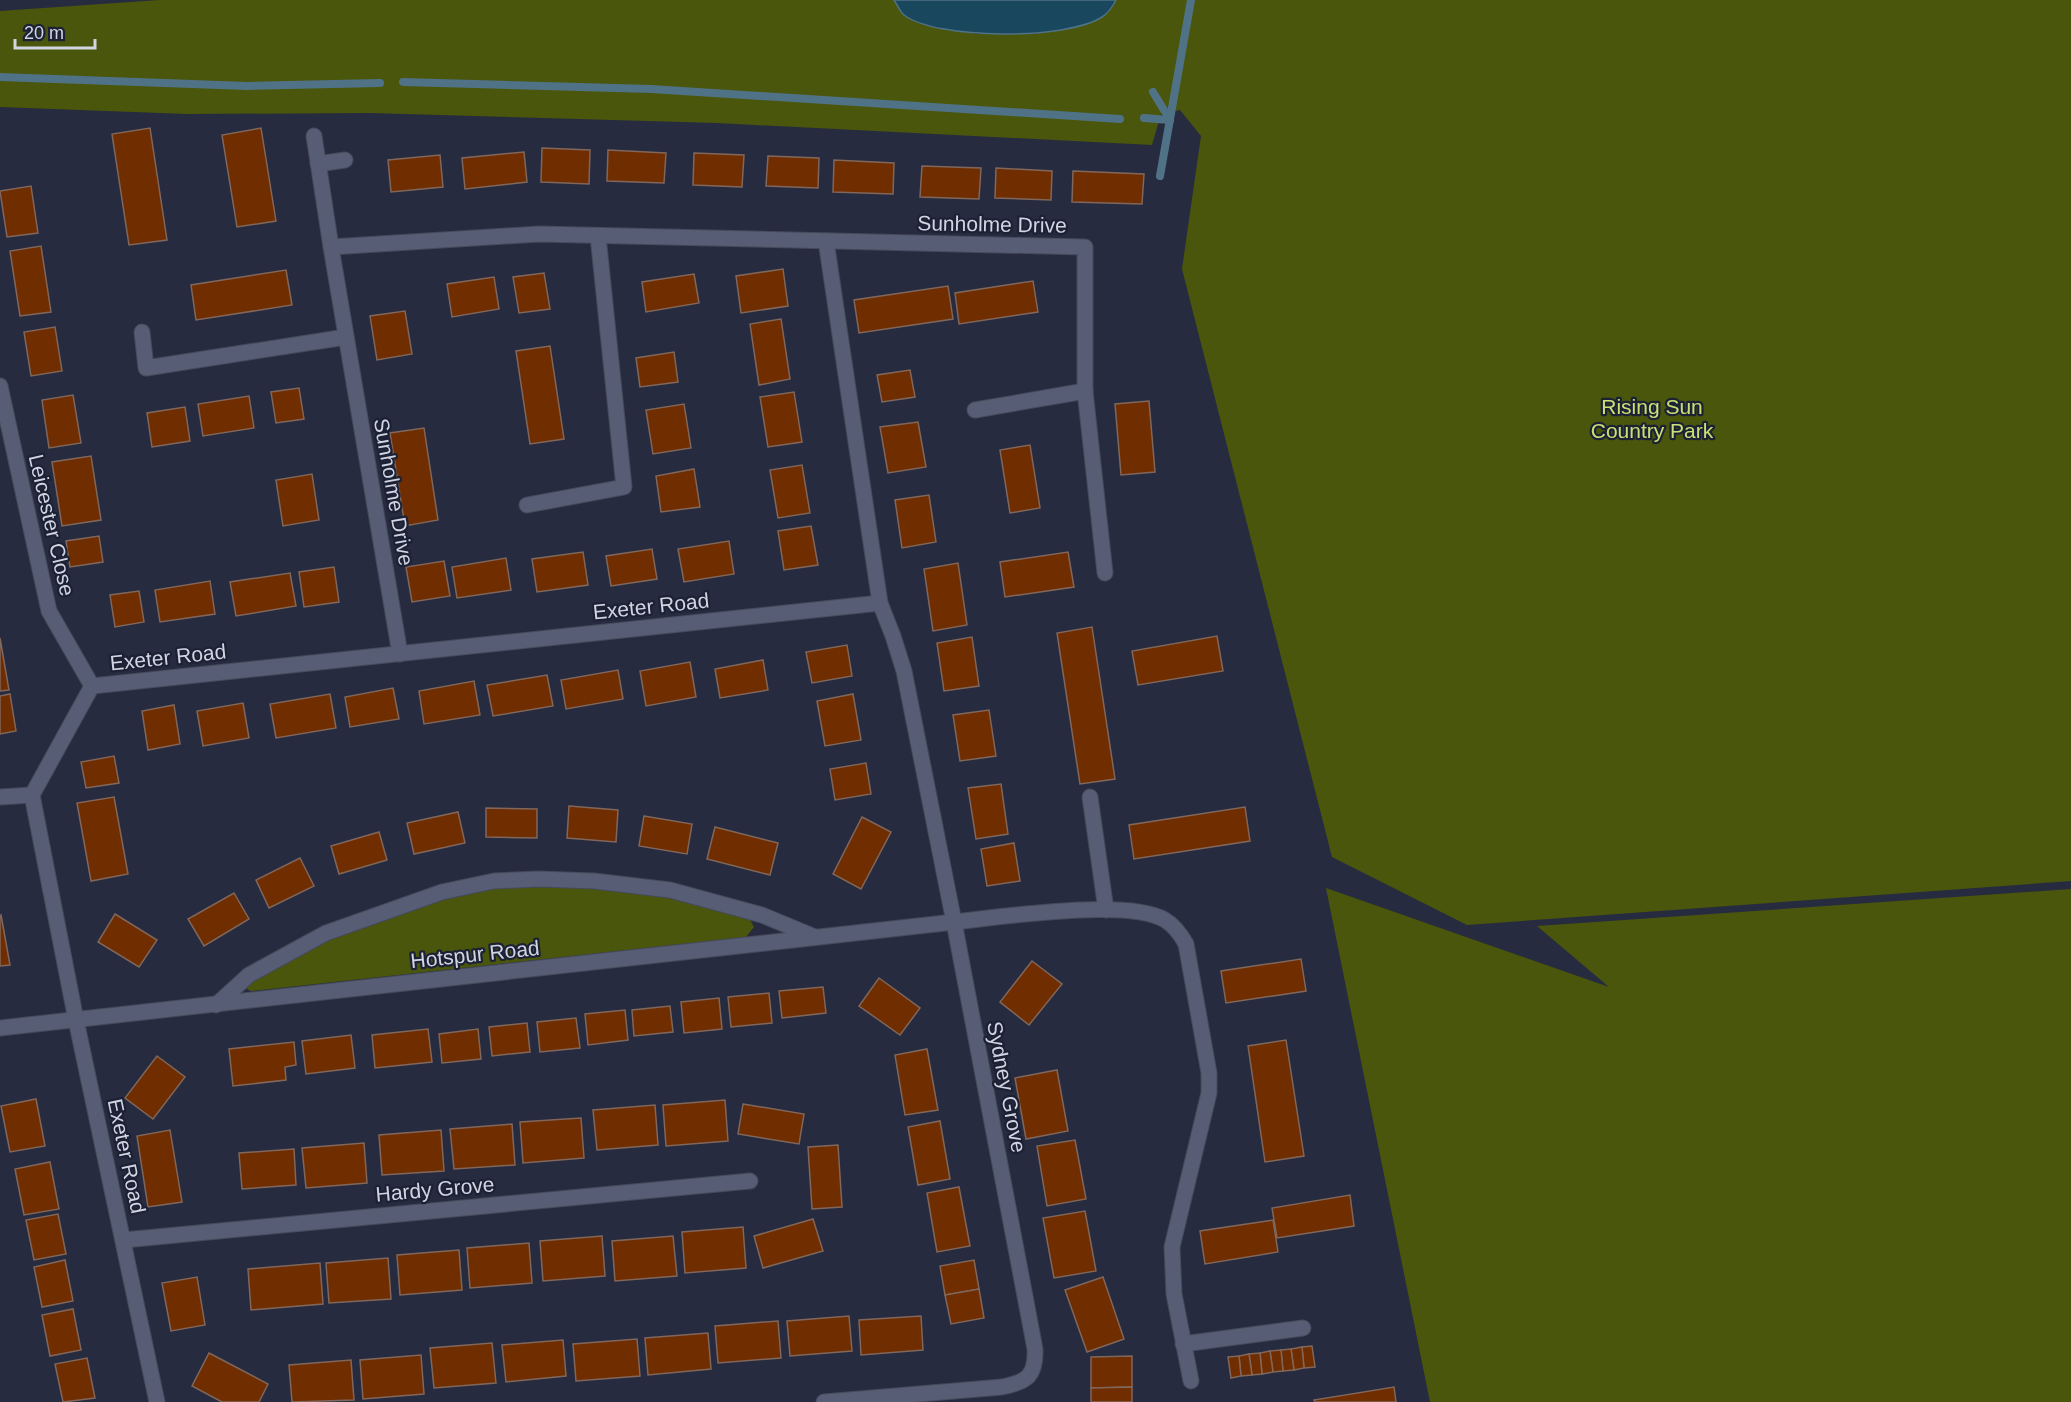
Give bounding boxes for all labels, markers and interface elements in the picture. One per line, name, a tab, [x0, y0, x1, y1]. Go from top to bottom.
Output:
scale bar	[15, 12, 94, 50]
text: 20 m	[24, 23, 64, 43]
street label: Sunholme Drive	[917, 211, 1067, 237]
park label: Rising Sun Country Park	[1591, 395, 1714, 442]
street label: Sunholme Drive	[370, 416, 418, 568]
street label: Leicester Close	[25, 452, 79, 598]
street label: Exeter Road	[592, 588, 710, 624]
street label: Exeter Road	[109, 639, 227, 675]
street label: Hotspur Road	[409, 936, 541, 972]
street label: Sydney Grove	[983, 1019, 1031, 1155]
street label: Exeter Road	[104, 1097, 150, 1215]
street label: Hardy Grove	[375, 1172, 495, 1206]

